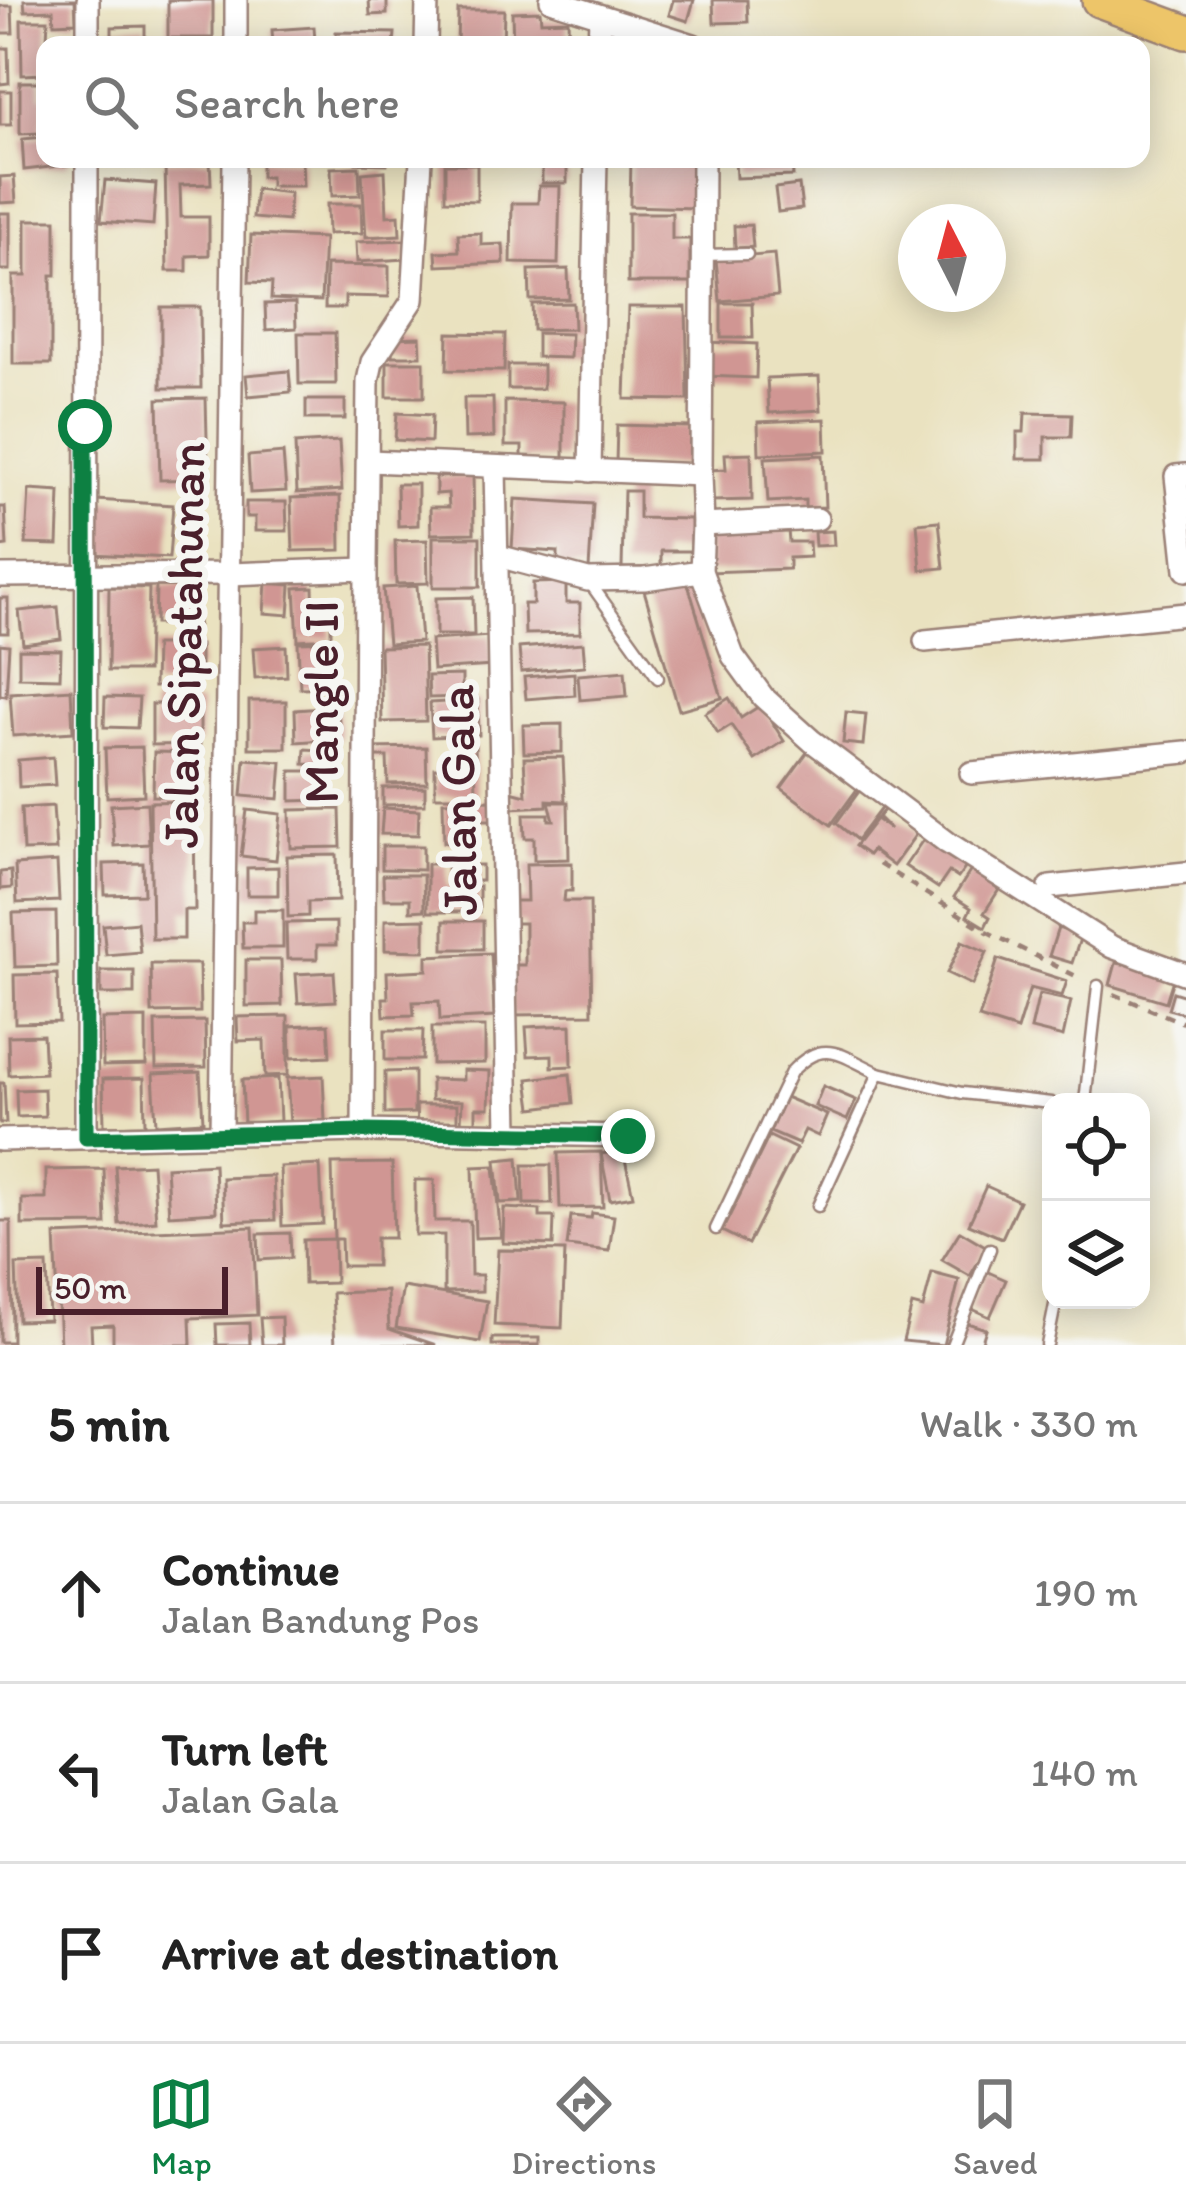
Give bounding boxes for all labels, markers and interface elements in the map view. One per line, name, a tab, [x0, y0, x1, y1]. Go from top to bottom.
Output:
search box	[36, 36, 1150, 168]
icon: search	[78, 69, 144, 135]
text: Search here	[174, 75, 400, 129]
north arrow	[898, 204, 1006, 312]
route start	[58, 399, 112, 453]
street label: Jalan Sipatahunan	[149, 441, 218, 849]
street label: Mangle II	[290, 600, 351, 804]
street label: Jalan Gala	[425, 684, 490, 916]
map controls	[1042, 1093, 1150, 1309]
button: locate	[1042, 1093, 1150, 1201]
route end	[601, 1109, 655, 1163]
button: layers	[1042, 1201, 1150, 1309]
scale bar	[36, 1261, 228, 1314]
text: 50 m	[54, 1268, 127, 1307]
text: 5 min	[48, 1393, 169, 1454]
text: Walk · 330 m	[920, 1400, 1138, 1447]
text: Continue	[162, 1542, 340, 1596]
icon: ahead	[48, 1560, 114, 1626]
text: 190 m	[1034, 1569, 1138, 1616]
text: Jalan Bandung Pos	[162, 1596, 479, 1643]
text: Turn left	[162, 1722, 328, 1776]
icon: left	[48, 1740, 114, 1806]
text: 140 m	[1031, 1749, 1138, 1796]
text: Jalan Gala	[162, 1776, 339, 1823]
icon: arrive	[48, 1920, 114, 1986]
text: Arrive at destination	[162, 1926, 558, 1980]
tab: Map	[148, 2071, 214, 2182]
tab: Directions	[511, 2071, 656, 2182]
tab: Saved	[953, 2071, 1038, 2182]

